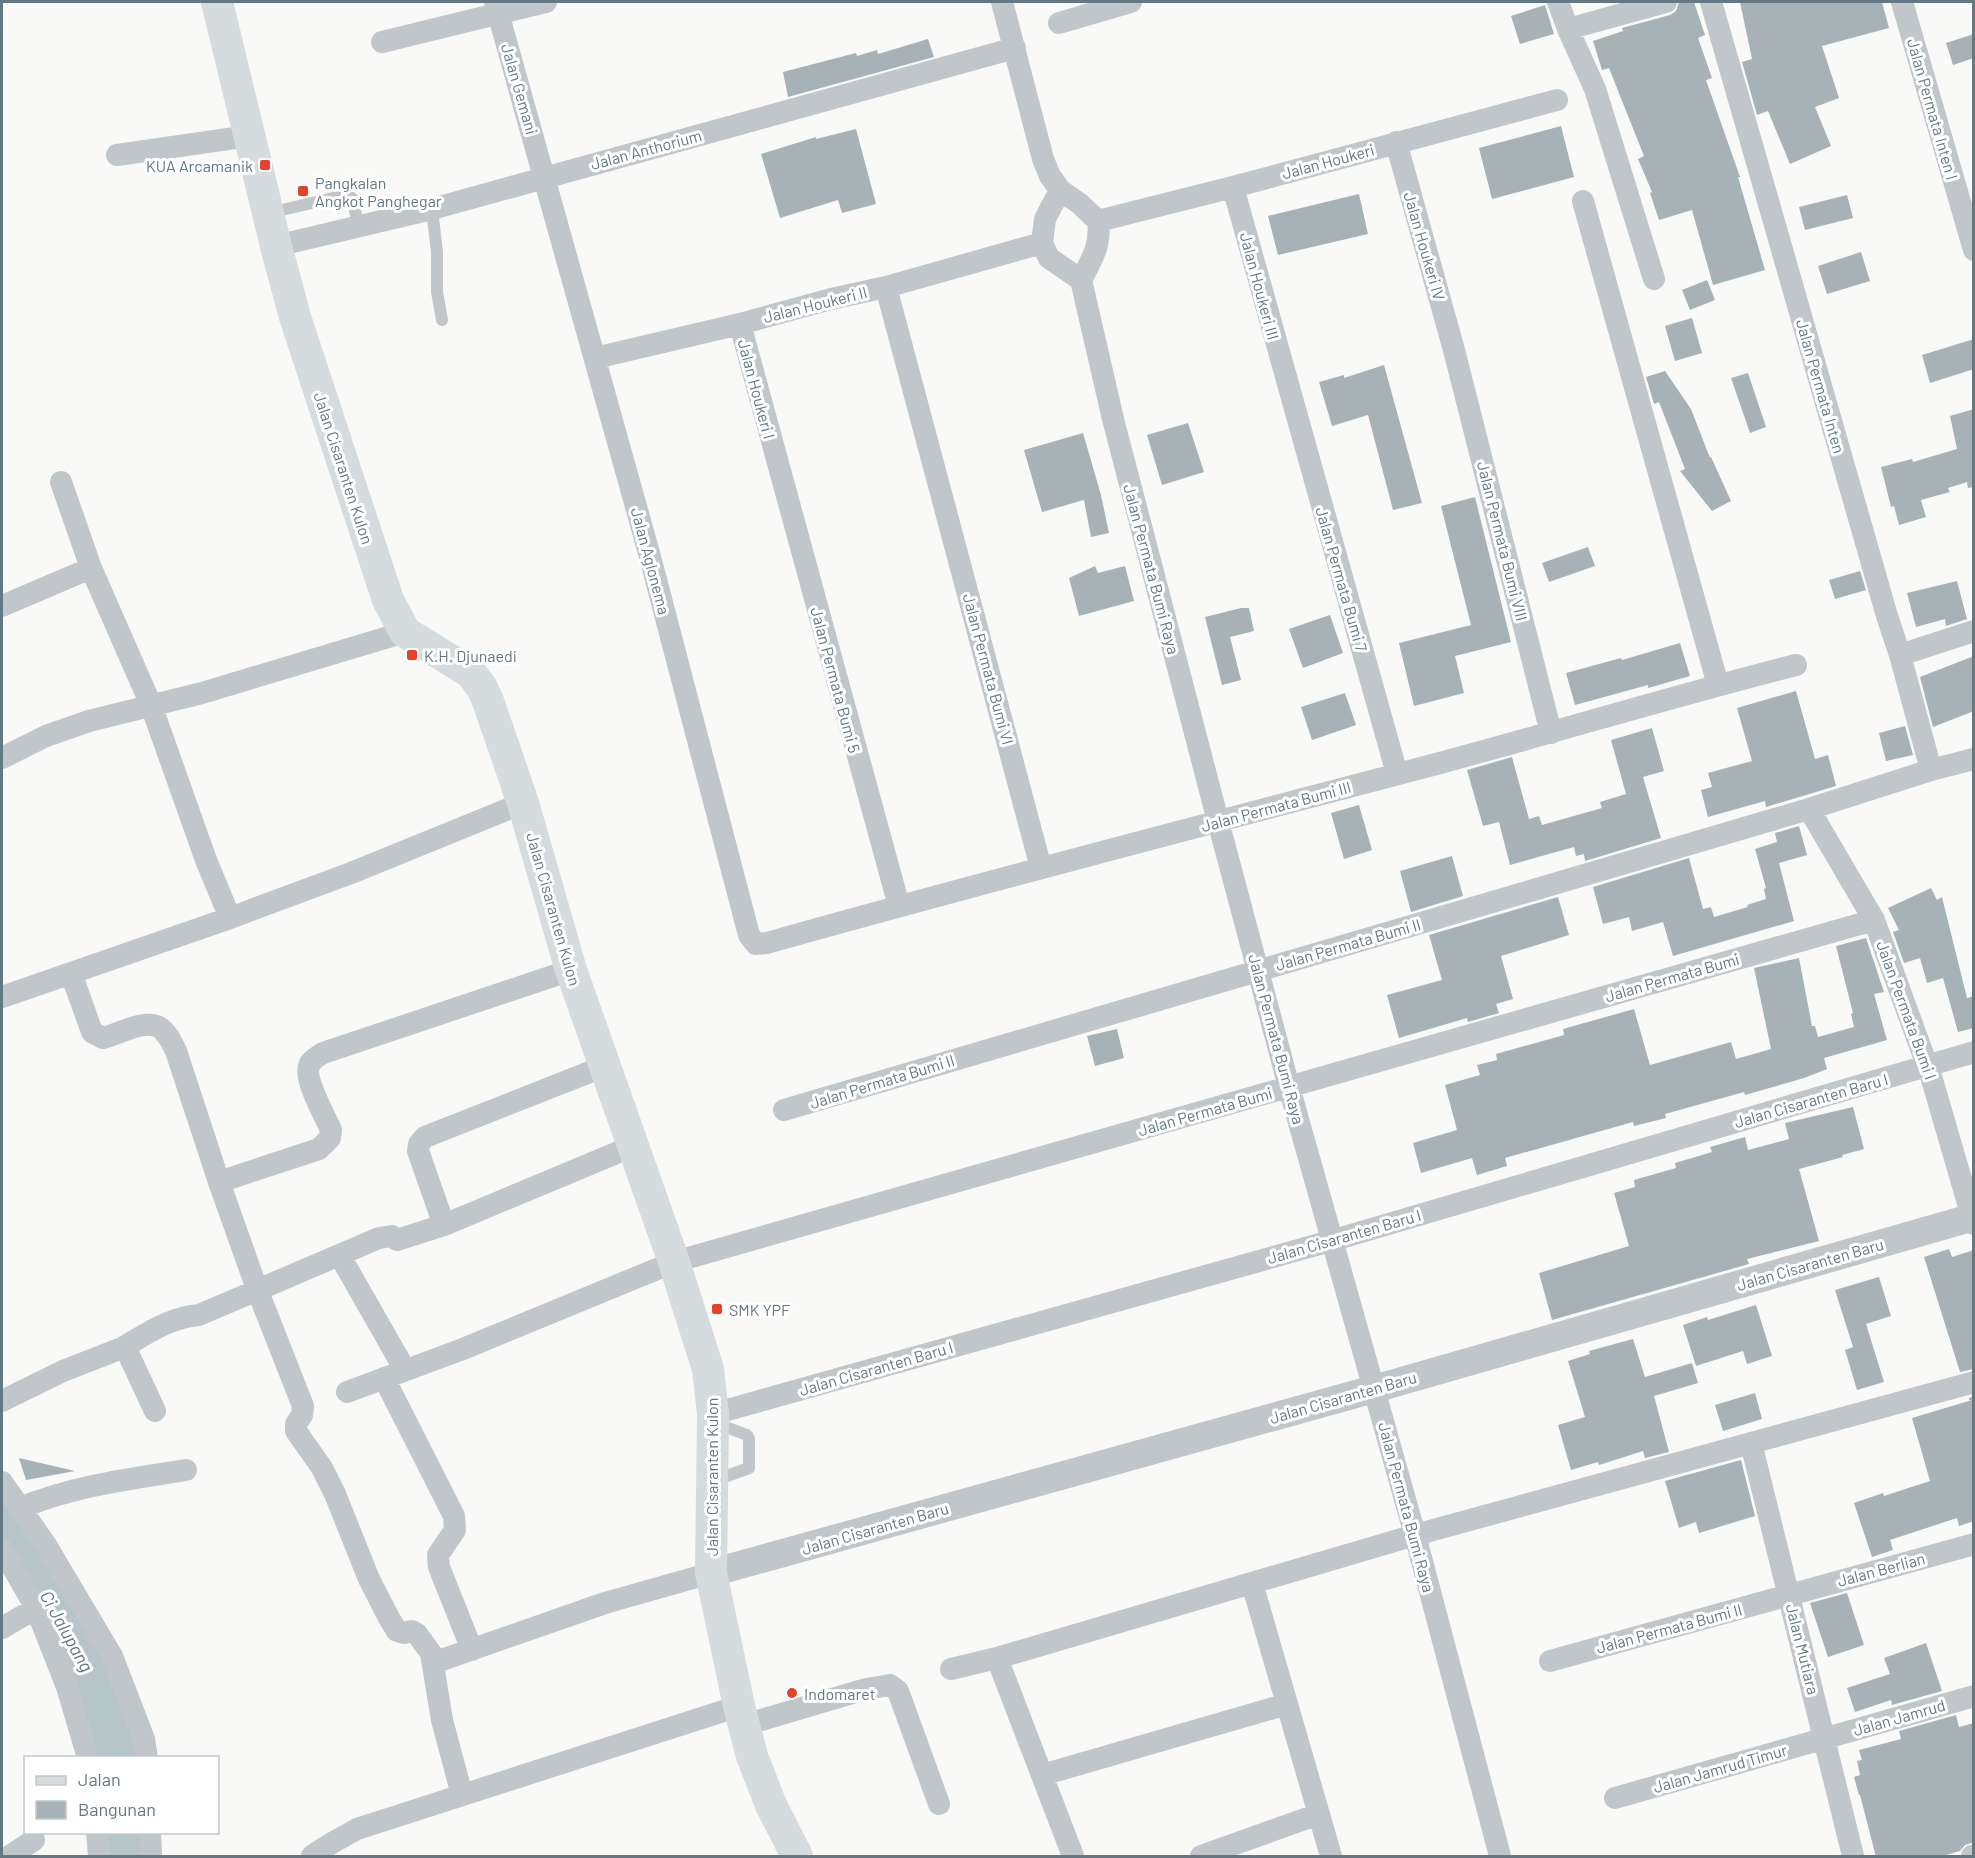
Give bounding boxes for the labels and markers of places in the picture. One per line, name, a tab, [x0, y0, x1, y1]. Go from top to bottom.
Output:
place label: KUA Arcamanik	[146, 156, 253, 175]
marker: KUA Arcamanik	[258, 158, 272, 172]
place label: Pangkalan Angkot Panghegar	[315, 173, 442, 210]
marker: Pangkalan Angkot Panghegar	[296, 184, 310, 198]
place label: K.H. Djunaedi	[424, 646, 517, 665]
marker: K.H. Djunaedi	[405, 648, 419, 662]
place label: SMK YPF	[729, 1300, 790, 1319]
marker: SMK YPF	[710, 1302, 724, 1316]
place label: Indomaret	[804, 1684, 876, 1703]
marker: Indomaret	[785, 1686, 799, 1700]

